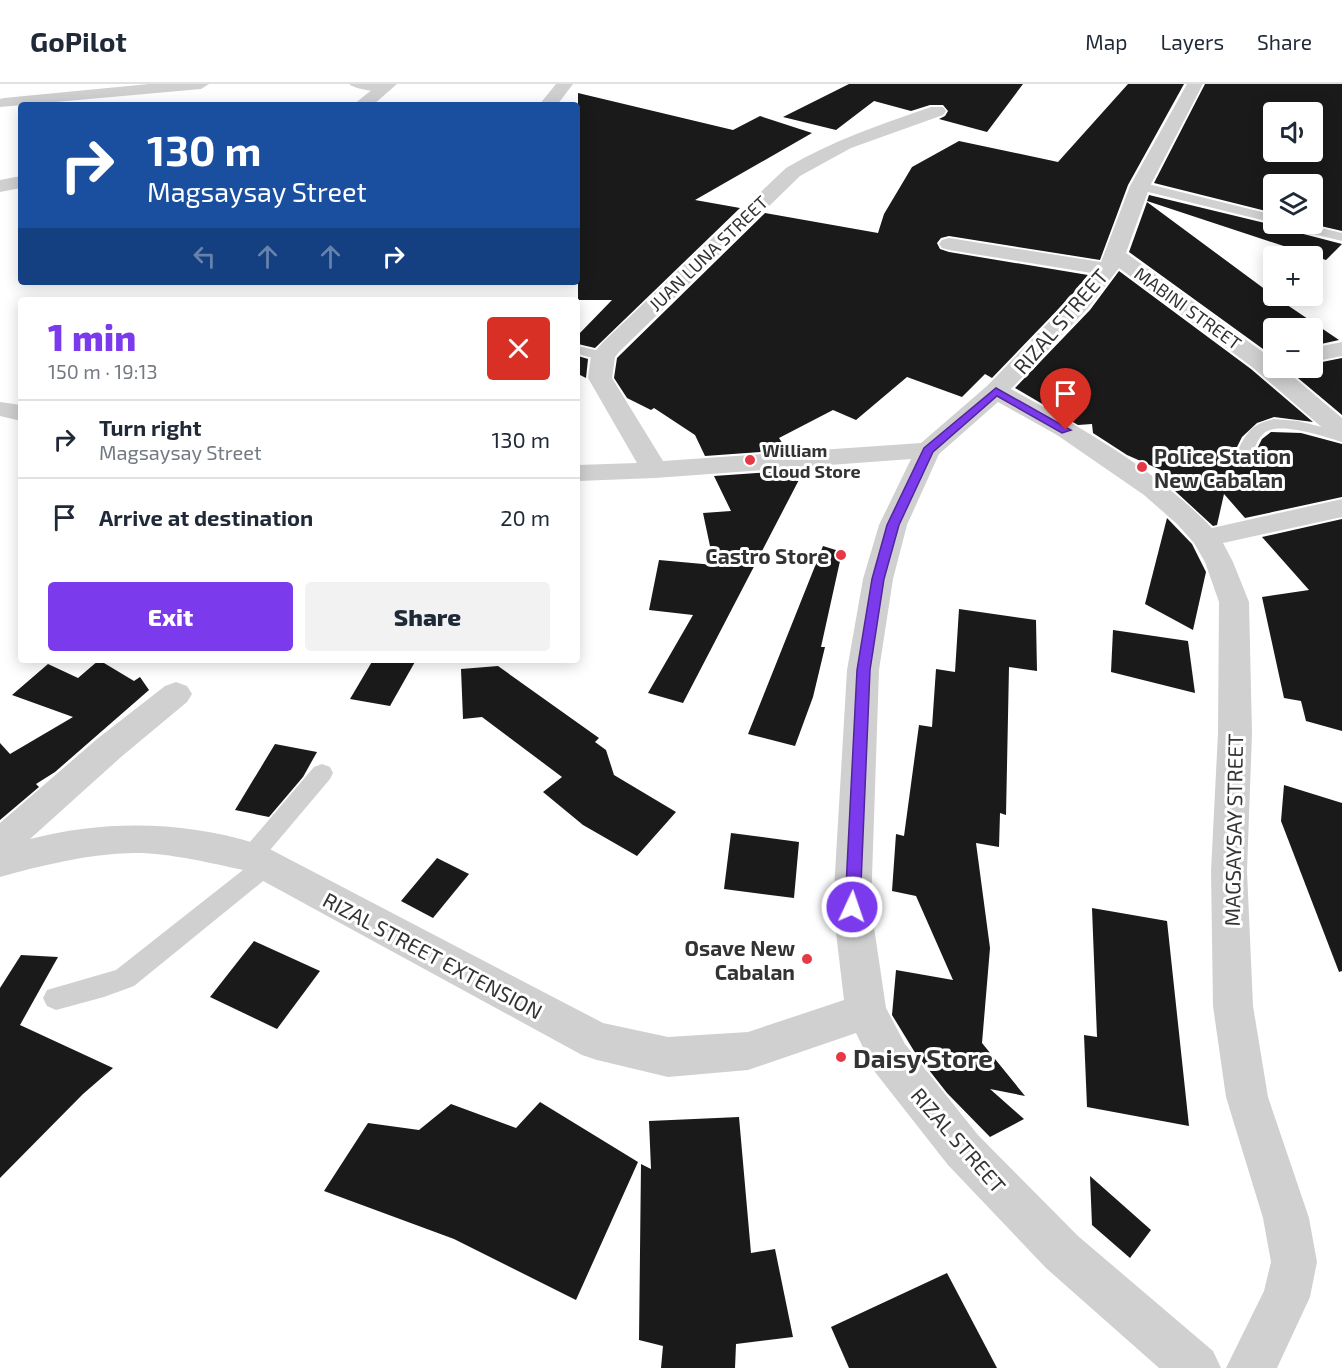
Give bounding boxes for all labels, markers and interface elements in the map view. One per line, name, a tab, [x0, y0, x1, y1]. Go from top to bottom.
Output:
text: GoPilot	[30, 24, 127, 58]
text: Map	[1085, 29, 1127, 54]
text: Layers	[1160, 29, 1224, 54]
text: Share	[1257, 29, 1312, 54]
map controls	[1263, 102, 1323, 378]
button: sound	[1263, 102, 1323, 162]
text: 130 m	[147, 124, 262, 174]
icon: right	[48, 126, 126, 204]
button: layers	[1263, 174, 1323, 234]
text: Magsaysay Street	[147, 175, 367, 207]
street label: JUAN LUNA STREET	[644, 190, 772, 315]
icon: left	[188, 240, 221, 273]
icon: ahead	[251, 240, 284, 273]
icon: ahead	[314, 240, 347, 273]
icon: right	[377, 240, 410, 273]
button: +	[1263, 246, 1323, 306]
street label: MABINI STREET	[1130, 262, 1246, 354]
street label: RIZAL STREET	[1008, 263, 1112, 379]
text: 1 min	[48, 315, 136, 358]
button: close	[487, 317, 550, 380]
button: −	[1263, 318, 1323, 378]
text: 150 m · 19:13	[48, 359, 158, 383]
pin	[1040, 368, 1091, 430]
icon: arrive	[1049, 377, 1082, 410]
text: Turn right	[99, 414, 201, 440]
icon: right	[48, 423, 81, 456]
text: 130 m	[492, 426, 550, 452]
place label: William Cloud Store	[762, 439, 861, 482]
text: Magsaysay Street	[99, 440, 262, 464]
place label: Police Station New Cabalan	[1154, 443, 1291, 492]
marker: William Cloud Store	[743, 453, 757, 467]
marker: Police Station New Cabalan	[1135, 460, 1149, 474]
icon: arrive	[48, 501, 81, 534]
text: Arrive at destination	[99, 504, 313, 530]
text: 20 m	[500, 504, 550, 530]
place label: Castro Store	[705, 543, 829, 568]
marker: Castro Store	[834, 548, 848, 562]
button: Exit	[48, 582, 293, 651]
button: Share	[305, 582, 550, 651]
street label: MAGSAYSAY STREET	[1219, 733, 1247, 927]
position arrow	[820, 875, 884, 939]
street label: RIZAL STREET EXTENSION	[319, 887, 547, 1023]
place label: Osave New Cabalan	[685, 935, 795, 984]
marker: Osave New Cabalan	[800, 952, 814, 966]
place label: Daisy Store	[853, 1042, 993, 1074]
marker: Daisy Store	[834, 1050, 848, 1064]
street label: RIZAL STREET	[907, 1082, 1011, 1198]

